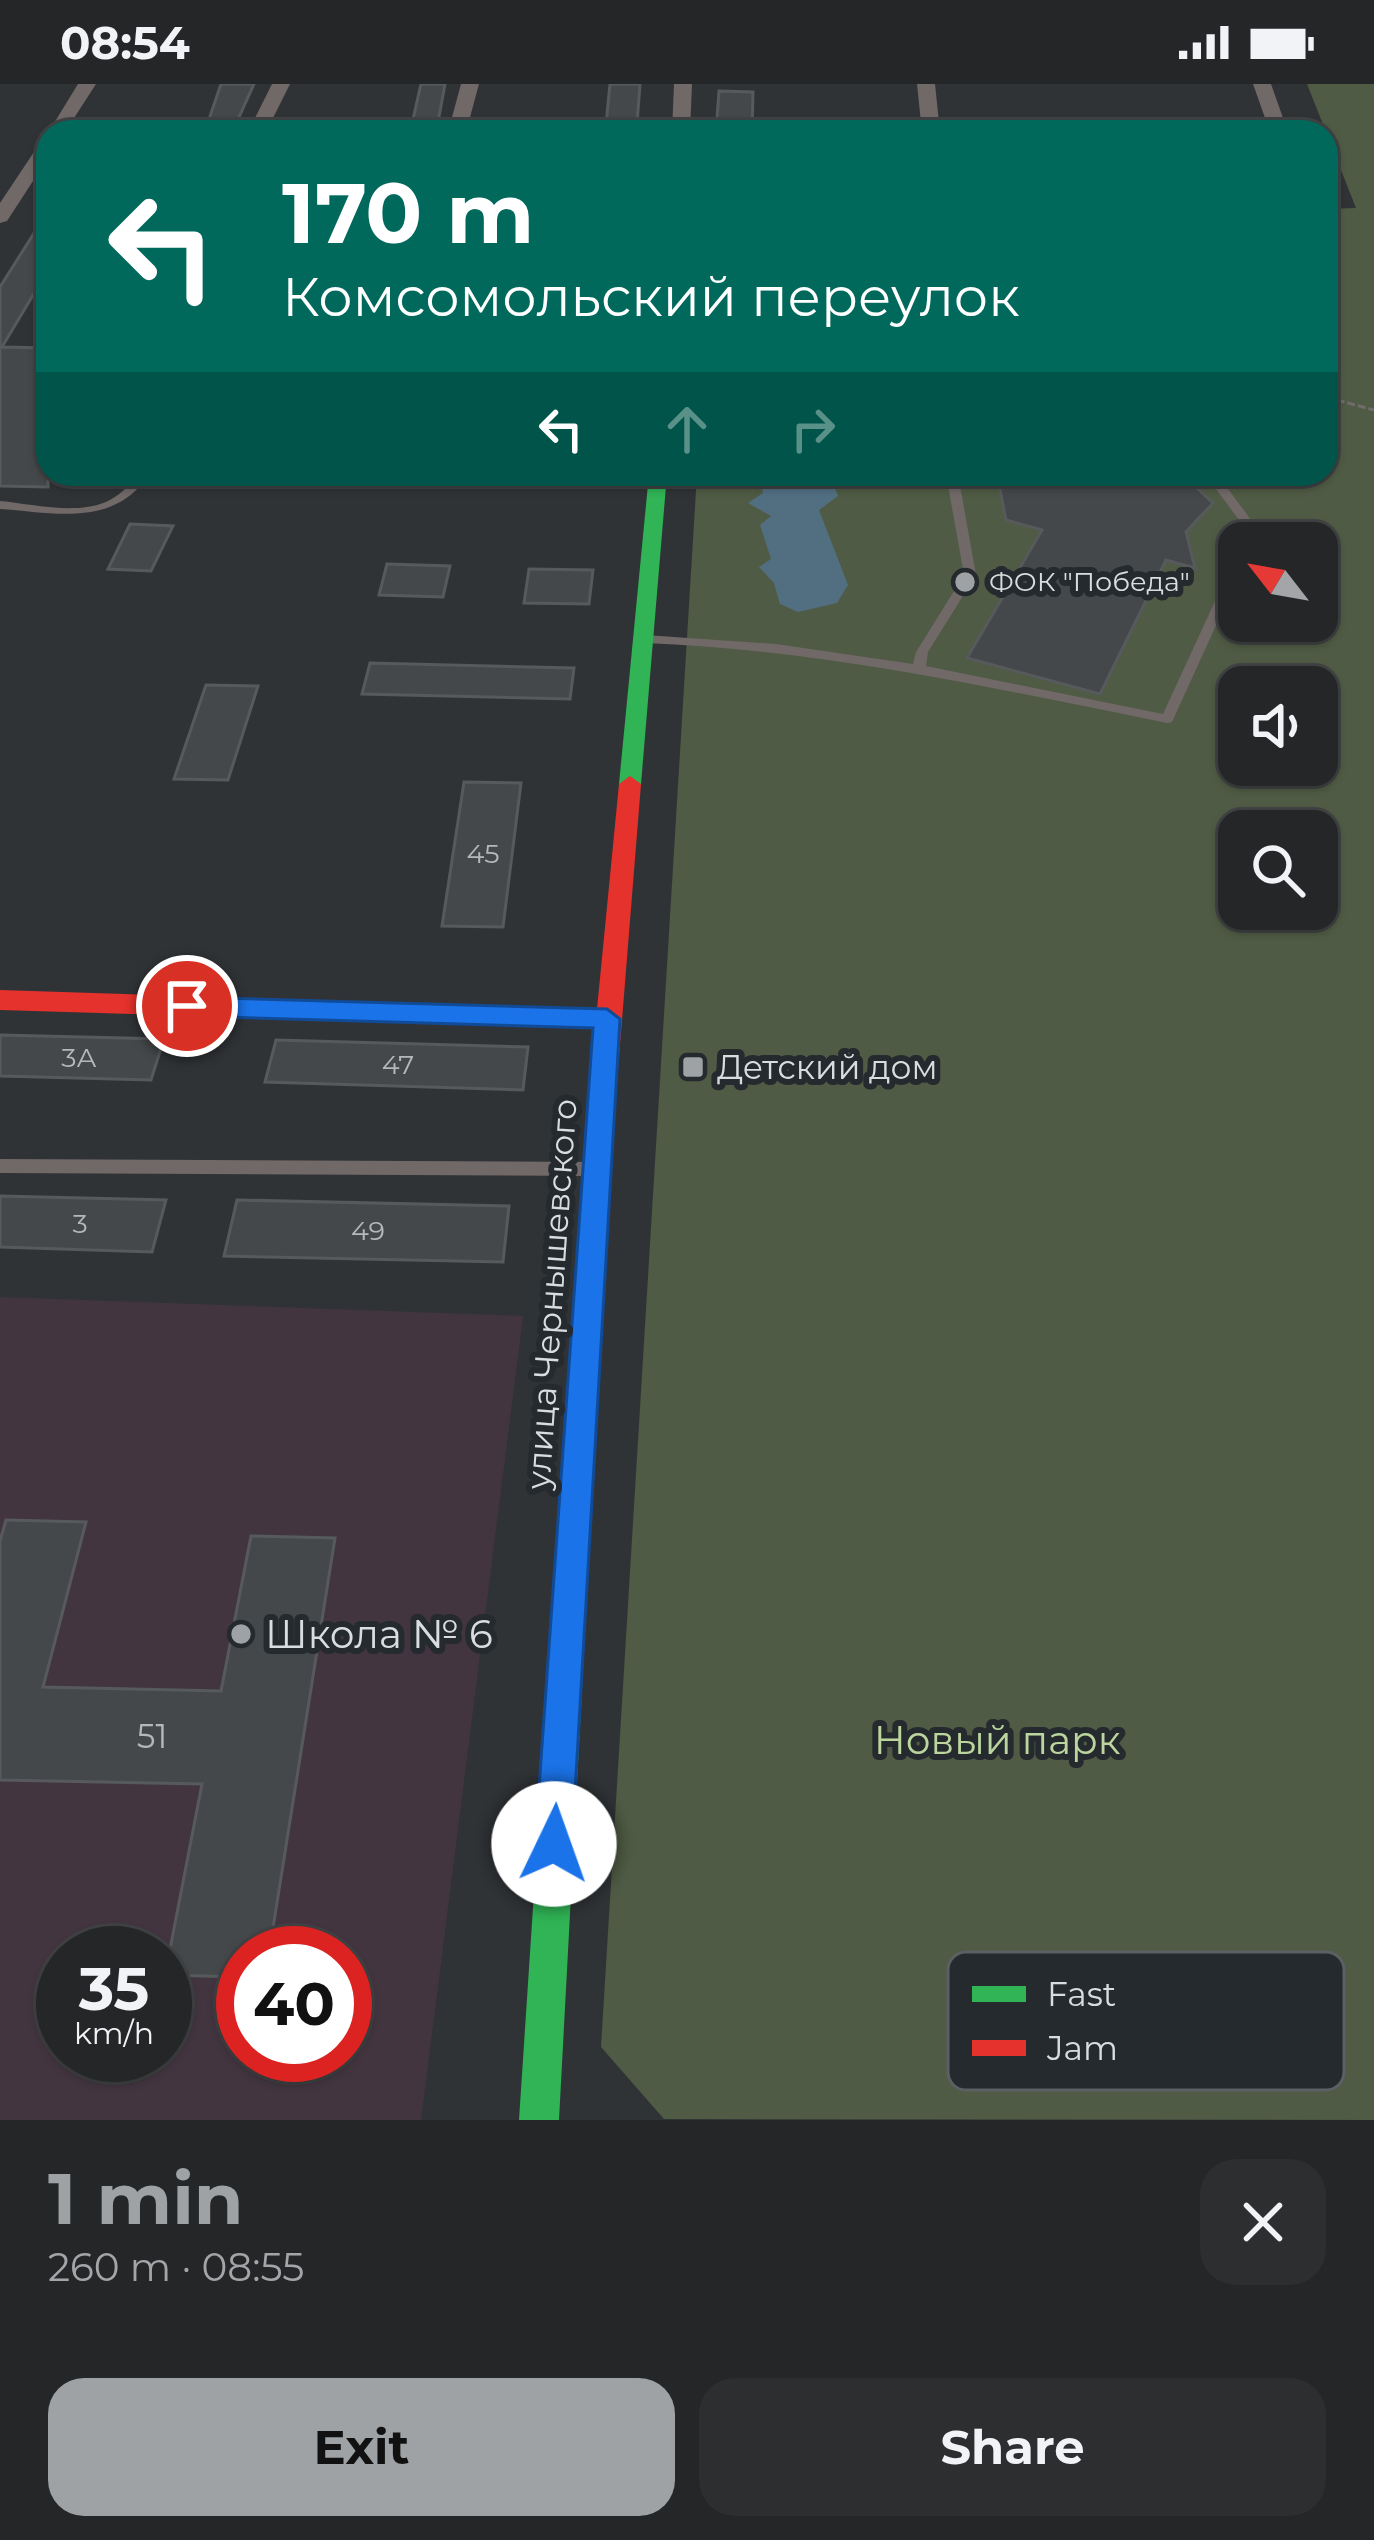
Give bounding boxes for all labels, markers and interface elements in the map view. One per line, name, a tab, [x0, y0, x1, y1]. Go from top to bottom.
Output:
text: 08:54	[60, 15, 190, 70]
text: 170 m	[282, 162, 534, 264]
icon: left	[84, 168, 240, 324]
text: Комсомольский переулок	[282, 264, 1020, 330]
icon: left	[528, 396, 594, 462]
icon: ahead	[654, 396, 720, 462]
icon: right	[780, 396, 846, 462]
north arrow	[1218, 522, 1338, 642]
map controls	[1218, 522, 1338, 930]
place label: ФОК "Победа"	[989, 565, 1190, 598]
marker: ФОК "Победа"	[952, 569, 978, 595]
button: sound	[1218, 666, 1338, 786]
button: search	[1218, 810, 1338, 930]
house number: 45	[466, 837, 500, 870]
pin	[136, 955, 238, 1057]
icon: arrive	[154, 973, 220, 1039]
house number: 3А	[61, 1041, 97, 1074]
place label: Детский дом	[717, 1047, 938, 1087]
house number: 47	[382, 1048, 414, 1081]
marker: Детский дом	[680, 1054, 706, 1080]
street label: улица Чернышевского	[517, 1097, 585, 1492]
house number: 3	[72, 1207, 88, 1240]
house number: 49	[351, 1214, 385, 1247]
place label: Школа № 6	[265, 1610, 493, 1658]
marker: Школа № 6	[228, 1621, 254, 1647]
house number: 51	[137, 1716, 167, 1756]
park label: Новый парк	[874, 1716, 1121, 1764]
position arrow	[491, 1781, 617, 1907]
speed limit sign: 40	[216, 1926, 372, 2082]
text: 35	[79, 1952, 149, 2025]
legend	[948, 1952, 1344, 2090]
text: Fast	[1047, 1974, 1116, 2014]
text: km/h	[74, 2015, 154, 2052]
text: Jam	[1046, 2028, 1118, 2068]
text: 1 min	[48, 2154, 244, 2242]
button: close	[1200, 2159, 1326, 2285]
text: 260 m · 08:55	[48, 2243, 304, 2291]
button: Exit	[48, 2378, 675, 2516]
button: Share	[699, 2378, 1326, 2516]

